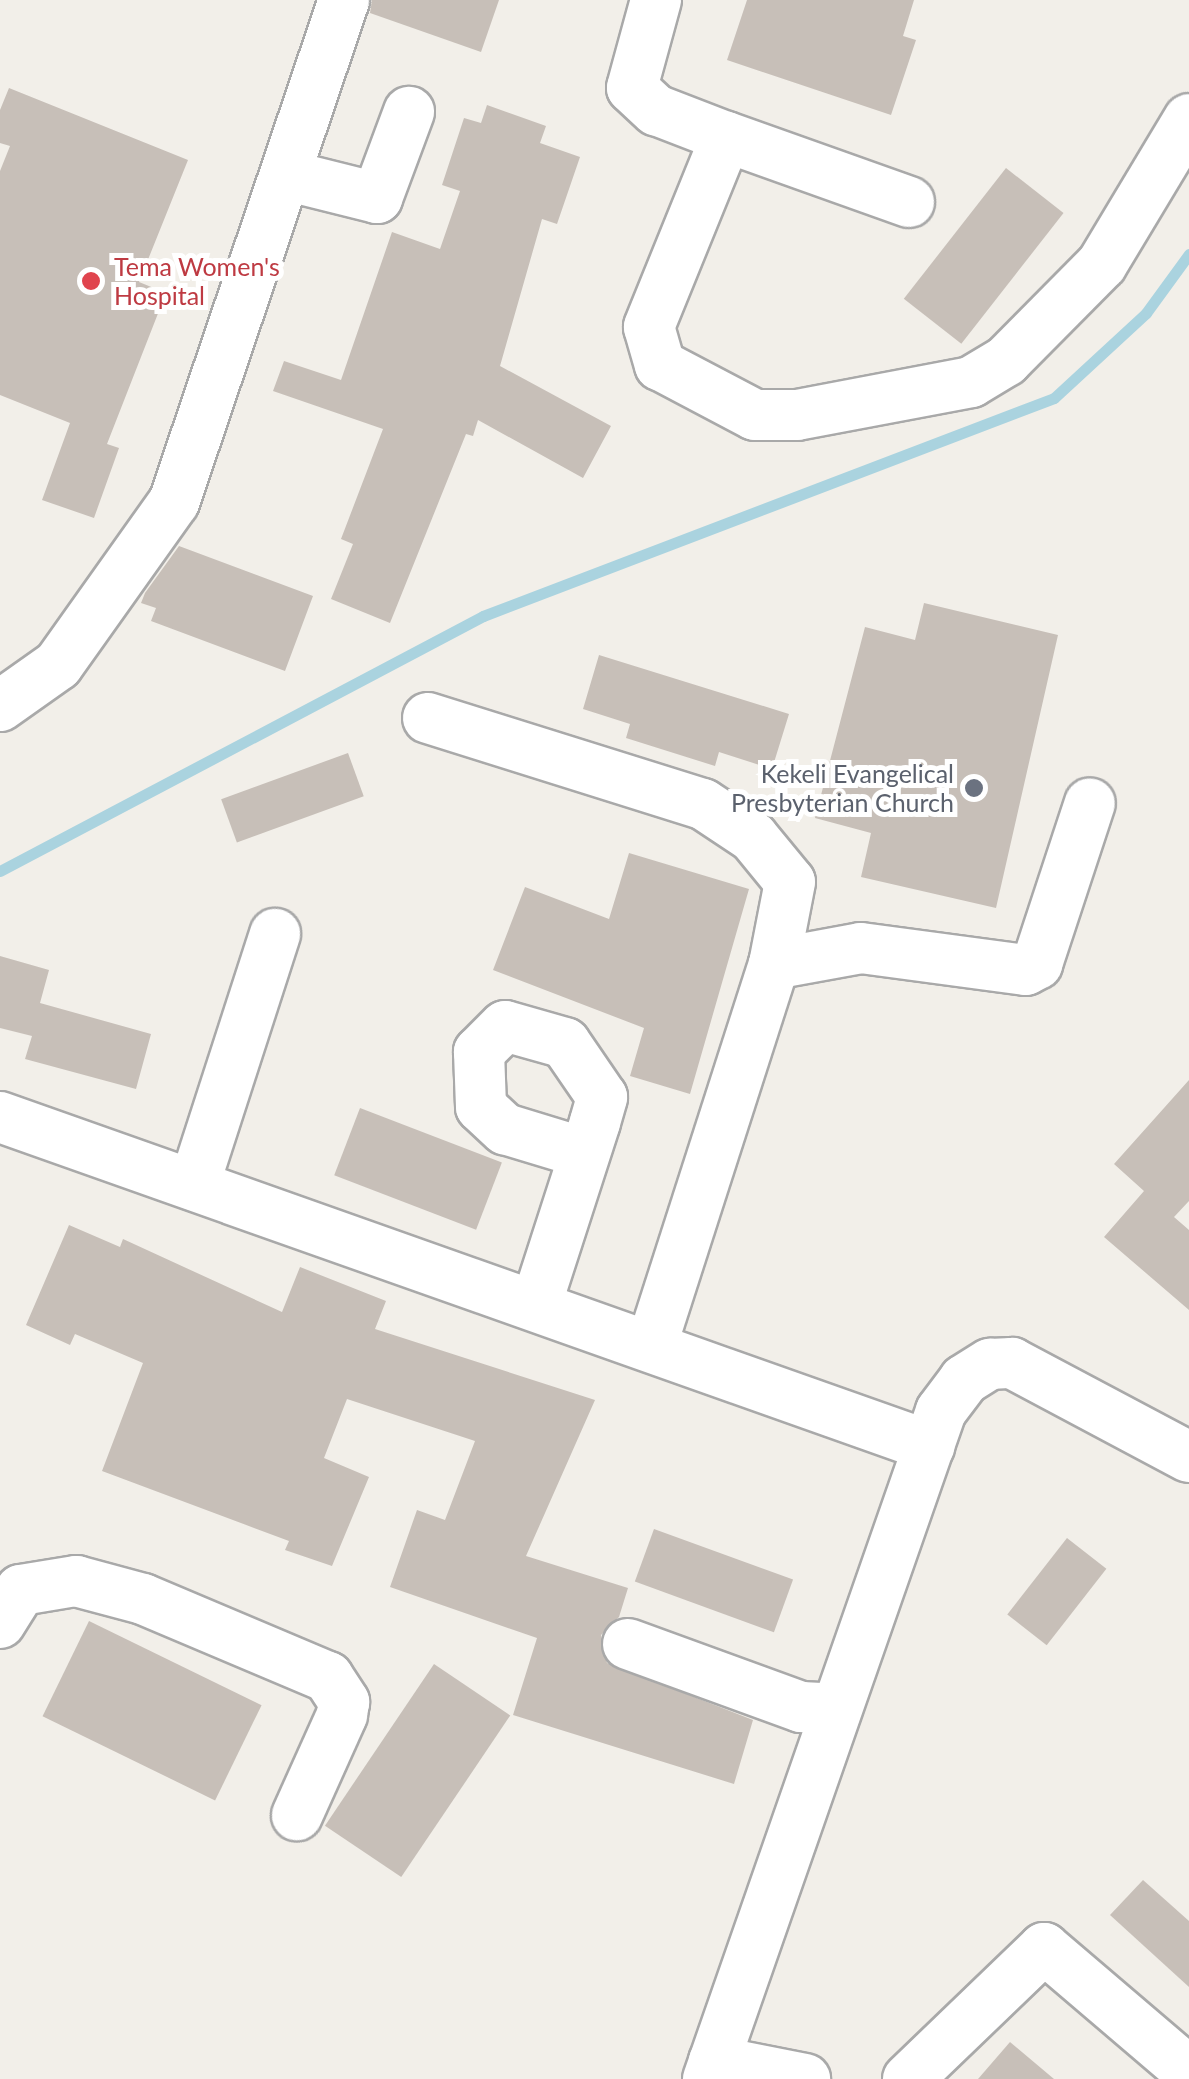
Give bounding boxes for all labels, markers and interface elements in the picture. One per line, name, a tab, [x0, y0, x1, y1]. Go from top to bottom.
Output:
place label: Tema Women's Hospital	[114, 252, 280, 311]
marker: Tema Women's Hospital	[78, 268, 104, 294]
place label: Kekeli Evangelical Presbyterian Church	[731, 759, 954, 818]
marker: Kekeli Evangelical Presbyterian Church	[963, 777, 985, 799]

